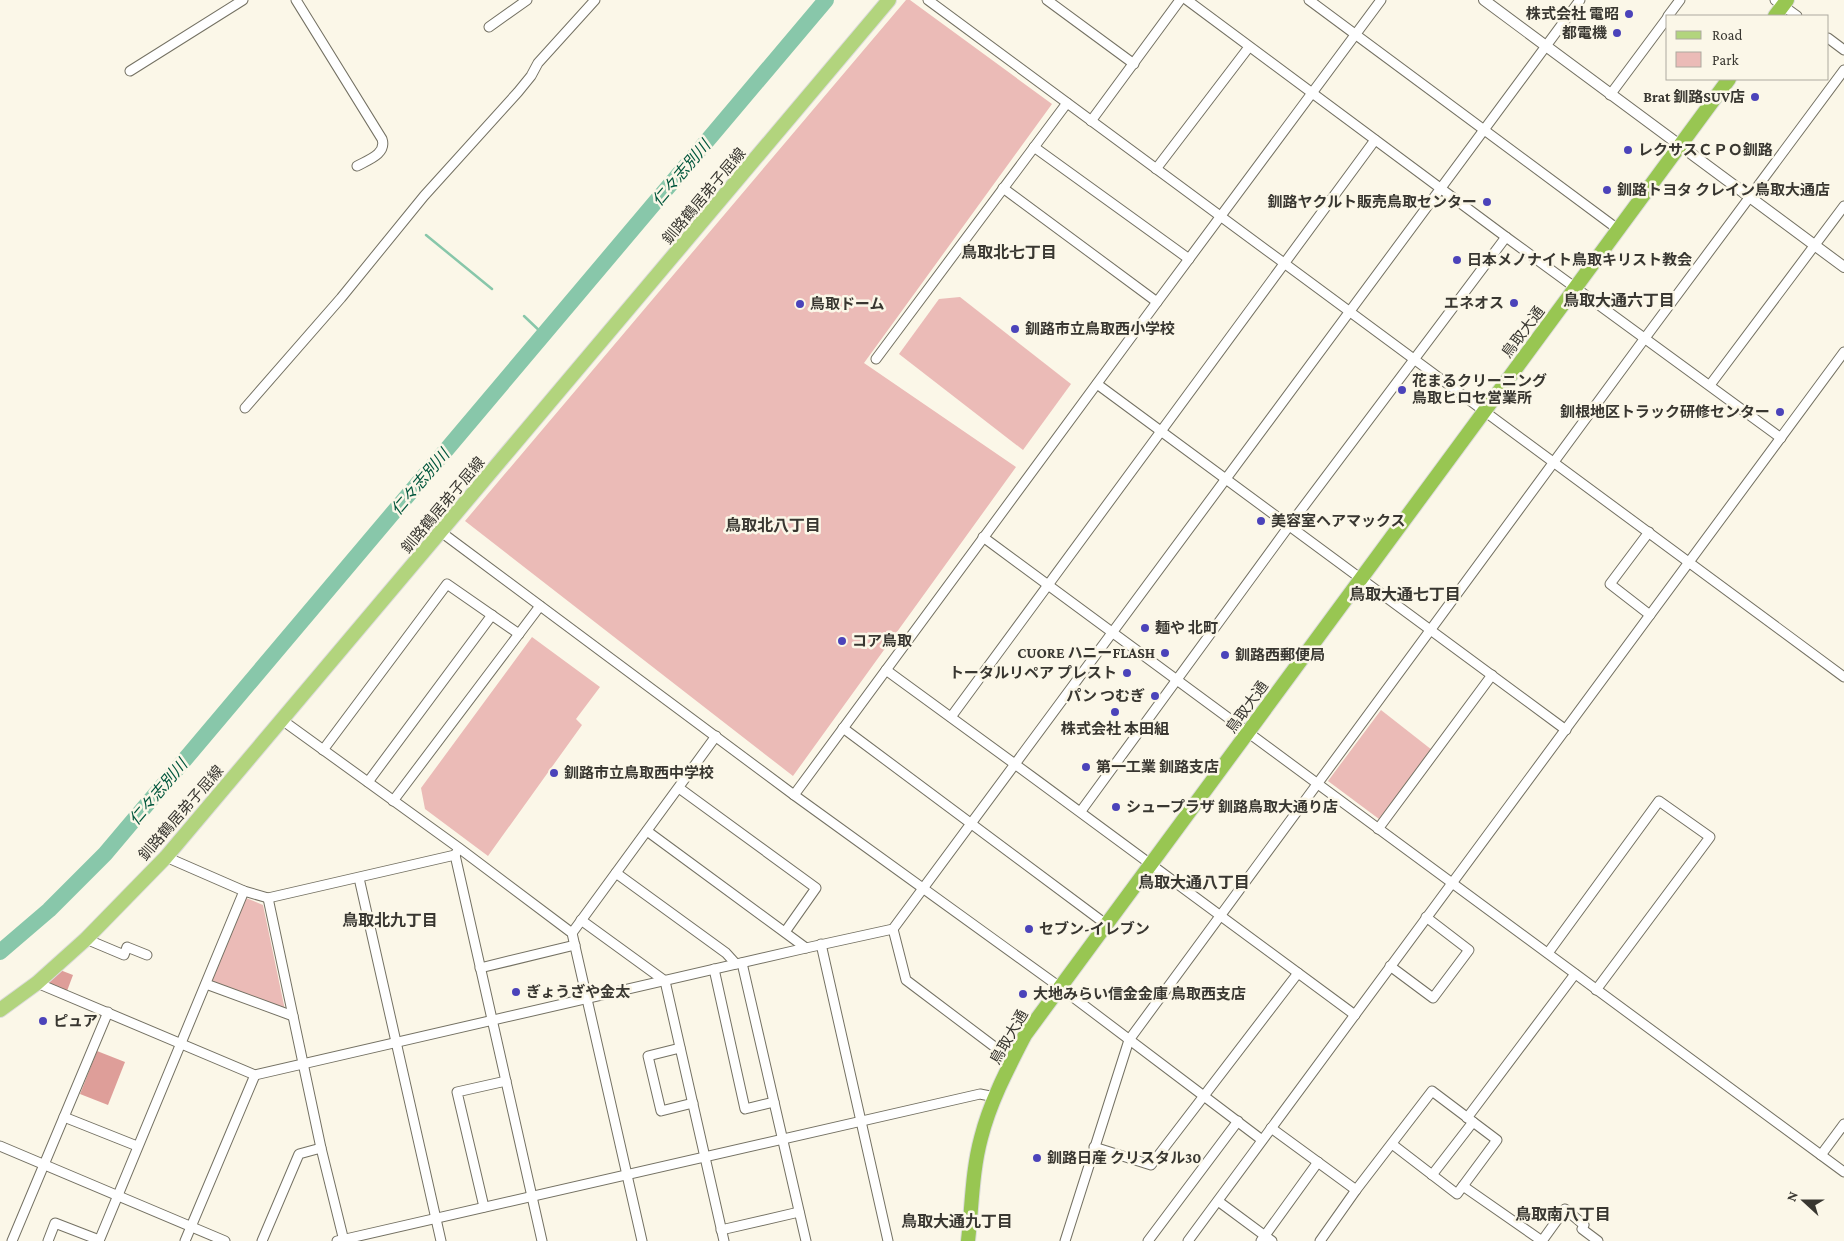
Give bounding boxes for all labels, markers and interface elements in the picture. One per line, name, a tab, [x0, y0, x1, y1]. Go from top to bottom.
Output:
place label: 株式会社 電昭	[1526, 5, 1619, 22]
marker: 株式会社 電昭	[1623, 8, 1635, 20]
legend	[1666, 15, 1829, 80]
place label: 都電機	[1562, 24, 1607, 41]
marker: 都電機	[1611, 27, 1623, 39]
text: Road	[1712, 27, 1743, 43]
text: Park	[1712, 52, 1739, 68]
place label: Brat 釧路SUV店	[1643, 89, 1745, 105]
marker: Brat 釧路SUV店	[1749, 91, 1761, 103]
water label: 仁々志別川	[649, 135, 715, 209]
place label: レクサスＣＰＯ釧路	[1638, 142, 1773, 158]
street label: 釧路鶴居弟子屈線	[659, 144, 749, 247]
marker: レクサスＣＰＯ釧路	[1622, 144, 1634, 156]
place label: 釧路トヨタ クレイン鳥取大通店	[1617, 181, 1830, 198]
marker: 釧路トヨタ クレイン鳥取大通店	[1601, 184, 1613, 196]
place label: 釧路ヤクルト販売鳥取センター	[1267, 193, 1477, 210]
marker: 釧路ヤクルト販売鳥取センター	[1481, 196, 1493, 208]
district label: 鳥取北七丁目	[961, 243, 1057, 261]
place label: 日本メノナイト鳥取キリスト教会	[1467, 251, 1692, 268]
marker: 日本メノナイト鳥取キリスト教会	[1451, 254, 1463, 266]
district label: 鳥取大通六丁目	[1563, 291, 1675, 309]
place label: 鳥取ドーム	[810, 295, 885, 312]
place label: エネオス	[1444, 295, 1504, 311]
marker: エネオス	[1508, 297, 1520, 309]
marker: 鳥取ドーム	[794, 298, 806, 310]
street label: 鳥取大通	[1499, 303, 1547, 361]
place label: 釧路市立鳥取西小学校	[1025, 320, 1175, 337]
marker: 釧路市立鳥取西小学校	[1009, 323, 1021, 335]
place label: 花まるクリーニング 鳥取ヒロセ営業所	[1412, 373, 1547, 406]
marker: 花まるクリーニング 鳥取ヒロセ営業所	[1396, 384, 1408, 396]
place label: 釧根地区トラック研修センター	[1560, 404, 1770, 420]
marker: 釧根地区トラック研修センター	[1774, 406, 1786, 418]
water label: 仁々志別川	[388, 444, 454, 518]
street label: 釧路鶴居弟子屈線	[398, 453, 488, 556]
place label: 美容室ヘアマックス	[1271, 513, 1406, 529]
marker: 美容室ヘアマックス	[1255, 515, 1267, 527]
district label: 鳥取北八丁目	[725, 516, 821, 534]
district label: 鳥取大通七丁目	[1349, 585, 1461, 603]
place label: 麺や 北町	[1155, 620, 1218, 636]
marker: 麺や 北町	[1139, 622, 1151, 634]
place label: コア鳥取	[852, 632, 912, 649]
marker: コア鳥取	[836, 635, 848, 647]
place label: CUORE ハニーFLASH	[1017, 645, 1155, 661]
marker: CUORE ハニーFLASH	[1159, 647, 1171, 659]
place label: 釧路西郵便局	[1235, 647, 1325, 663]
marker: 釧路西郵便局	[1219, 649, 1231, 661]
place label: トータルリペア プレスト	[949, 665, 1117, 681]
marker: トータルリペア プレスト	[1121, 667, 1133, 679]
street label: 鳥取大通	[1223, 678, 1271, 736]
place label: パン つむぎ	[1066, 688, 1145, 704]
marker: パン つむぎ	[1149, 690, 1161, 702]
marker: 株式会社 本田組	[1109, 706, 1121, 718]
place label: 株式会社 本田組	[1061, 720, 1169, 737]
water label: 仁々志別川	[126, 754, 192, 828]
place label: 第一工業 釧路支店	[1096, 759, 1219, 775]
marker: 第一工業 釧路支店	[1080, 761, 1092, 773]
street label: 釧路鶴居弟子屈線	[135, 762, 226, 864]
place label: 釧路市立鳥取西中学校	[564, 764, 714, 781]
marker: 釧路市立鳥取西中学校	[548, 767, 560, 779]
place label: シュープラザ 釧路鳥取大通り店	[1126, 798, 1338, 815]
marker: シュープラザ 釧路鳥取大通り店	[1110, 801, 1122, 813]
district label: 鳥取大通八丁目	[1138, 873, 1250, 891]
district label: 鳥取北九丁目	[342, 911, 438, 929]
place label: セブン-イレブン	[1039, 920, 1150, 937]
marker: セブン-イレブン	[1023, 923, 1035, 935]
place label: ぎょうざや金太	[526, 983, 630, 1000]
place label: 大地みらい信金金庫 鳥取西支店	[1033, 985, 1246, 1002]
marker: ぎょうざや金太	[510, 986, 522, 998]
marker: 大地みらい信金金庫 鳥取西支店	[1017, 988, 1029, 1000]
street label: 鳥取大通	[987, 1007, 1031, 1067]
place label: ピュア	[53, 1013, 98, 1029]
marker: ピュア	[37, 1015, 49, 1027]
place label: 釧路日産 クリスタル30	[1047, 1150, 1201, 1166]
marker: 釧路日産 クリスタル30	[1031, 1152, 1043, 1164]
north arrow	[1779, 1176, 1829, 1226]
text: N	[1783, 1189, 1801, 1204]
district label: 鳥取南八丁目	[1515, 1205, 1611, 1223]
district label: 鳥取大通九丁目	[901, 1212, 1013, 1230]

